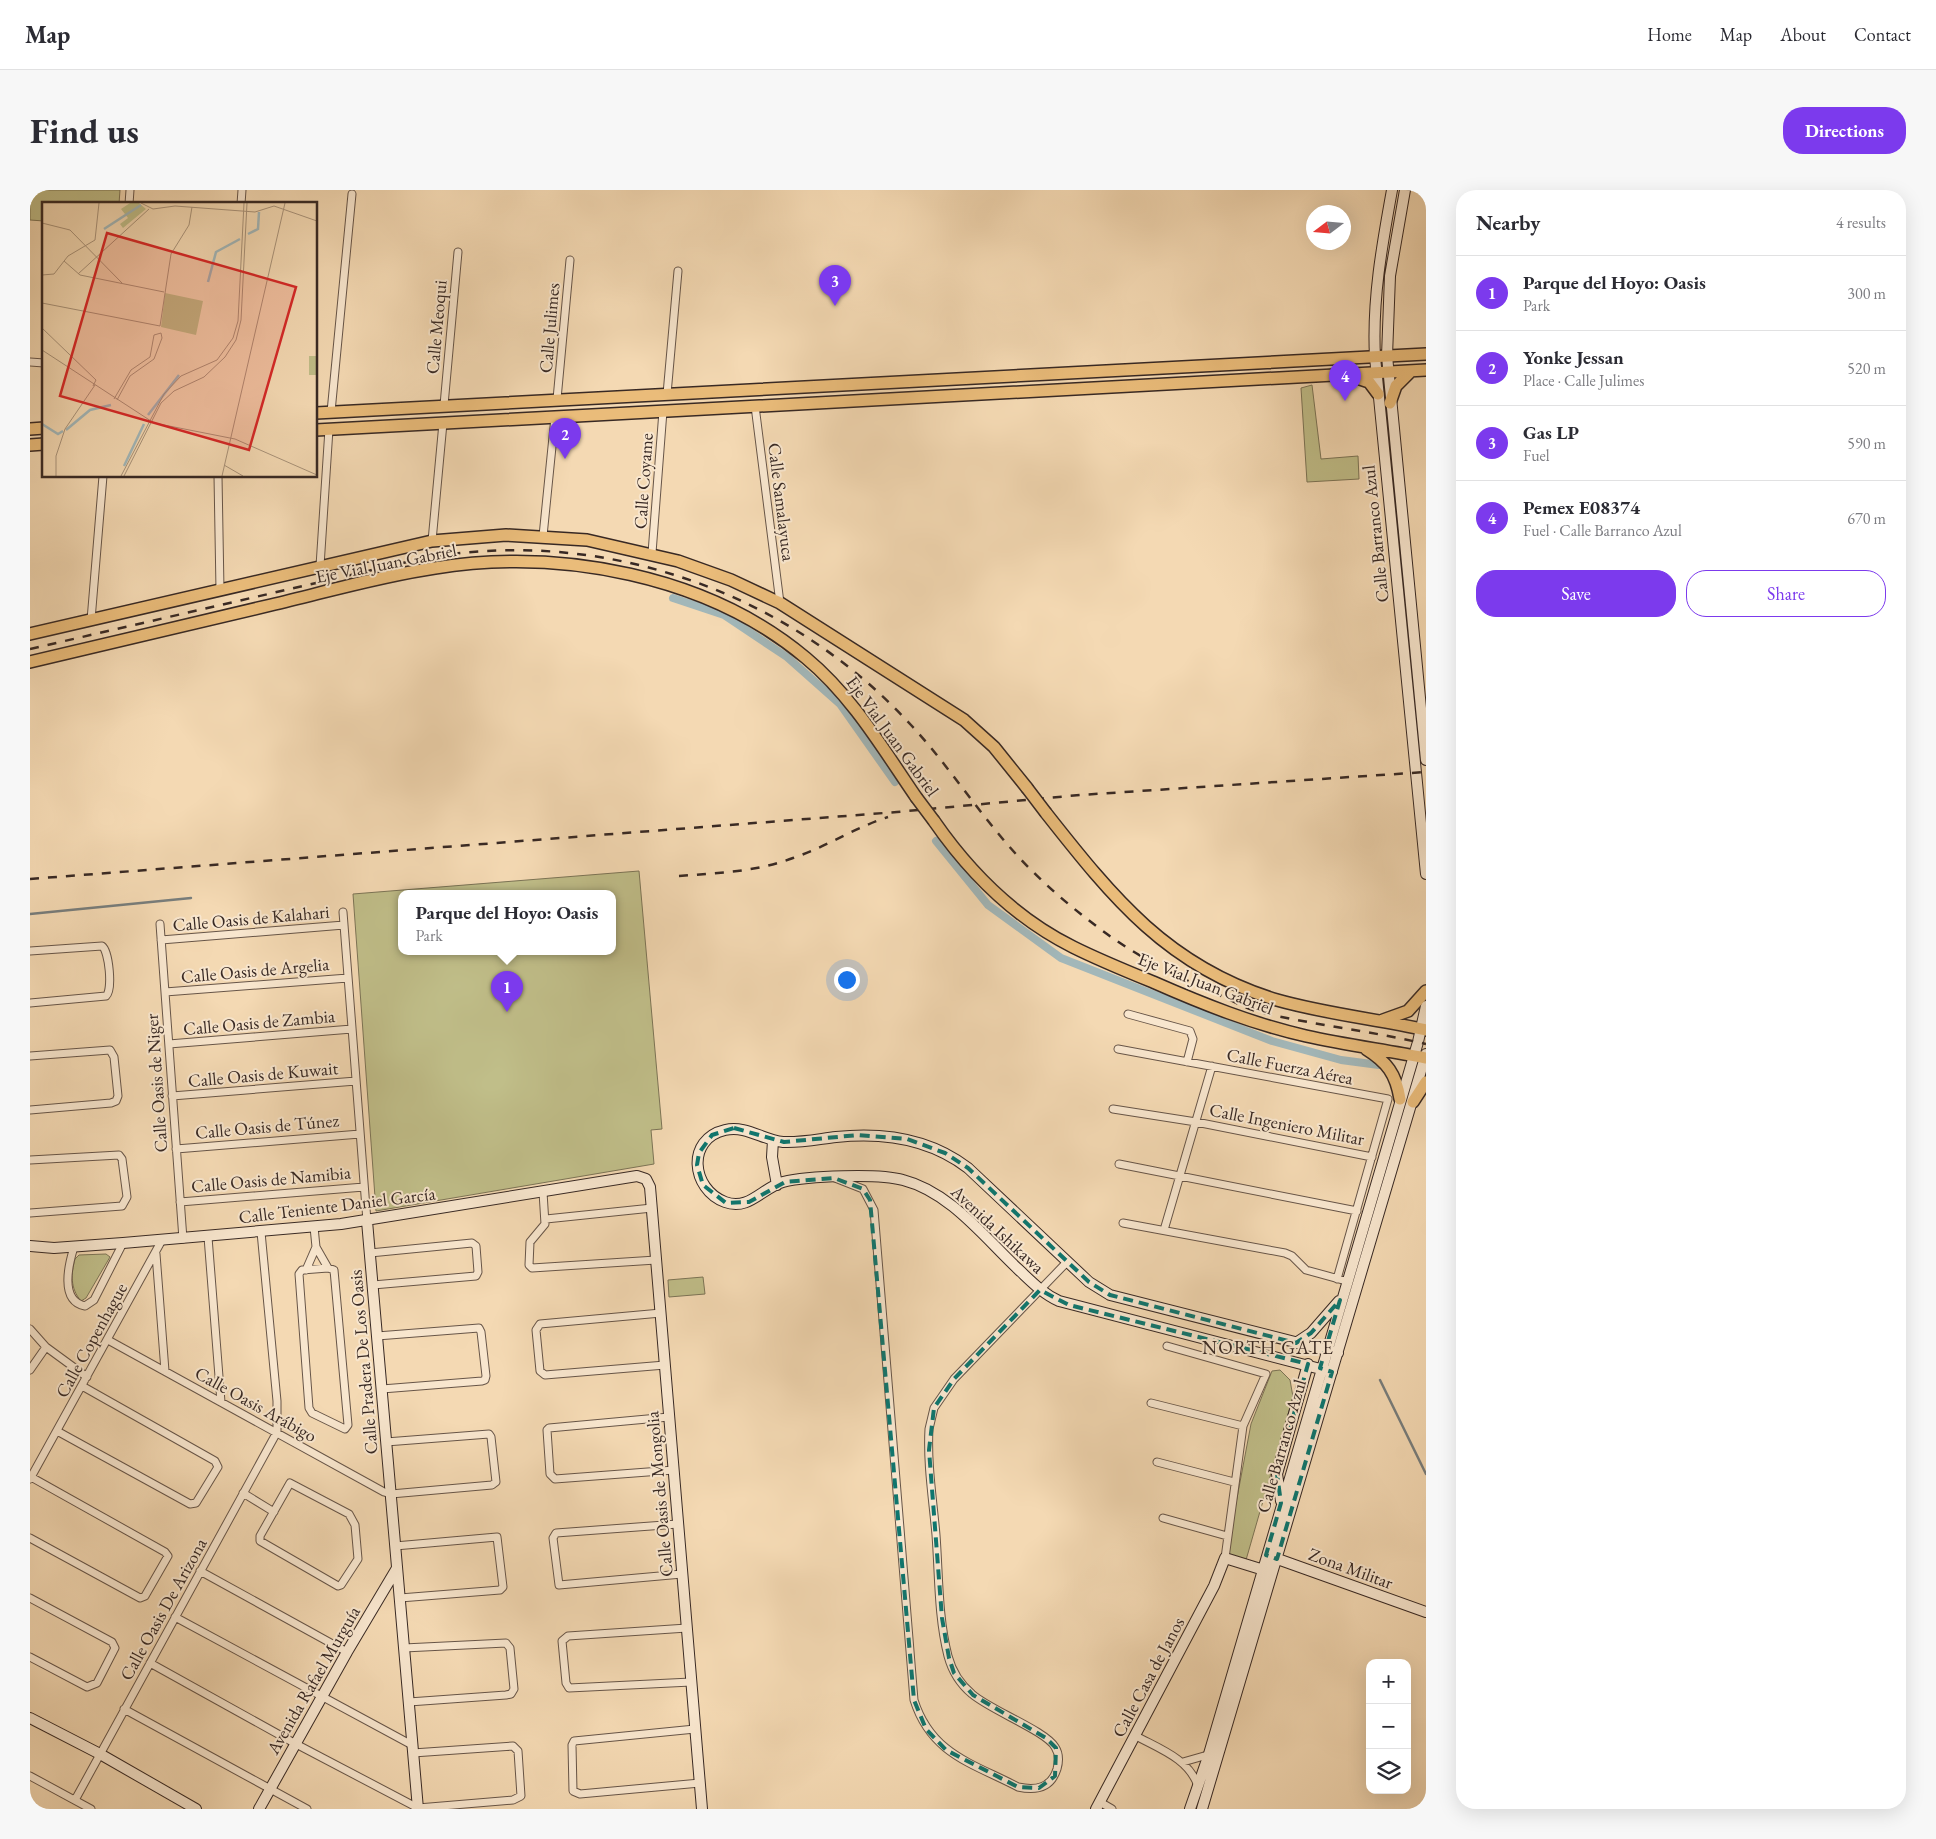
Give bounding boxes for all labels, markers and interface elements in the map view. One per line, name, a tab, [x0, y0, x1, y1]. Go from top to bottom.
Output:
text: Map	[25, 19, 70, 50]
text: Home	[1647, 23, 1692, 46]
text: Map	[1720, 23, 1752, 46]
text: About	[1780, 23, 1826, 46]
text: Contact	[1854, 23, 1911, 46]
button: Directions	[1783, 107, 1906, 154]
text: Find us	[30, 108, 139, 153]
inset map	[42, 202, 318, 478]
north arrow	[1306, 205, 1351, 250]
text: Nearby	[1476, 209, 1540, 236]
text: 4 results	[1836, 212, 1886, 233]
pin: 3	[819, 265, 851, 306]
text: Parque del Hoyo: Oasis	[1523, 270, 1706, 295]
street label: Calle Meoqui	[420, 279, 452, 375]
street label: Calle Julimes	[534, 282, 564, 374]
text: 1	[1488, 283, 1496, 304]
text: 300 m	[1847, 283, 1886, 304]
text: Park	[1523, 295, 1550, 316]
text: Yonke Jessan	[1523, 345, 1624, 370]
text: 2	[1488, 358, 1496, 379]
text: 520 m	[1847, 358, 1886, 379]
pin: 4	[1329, 360, 1361, 401]
text: Place · Calle Julimes	[1523, 370, 1644, 391]
pin: 2	[549, 418, 581, 459]
text: Gas LP	[1523, 420, 1579, 445]
street label: Calle Coyame	[628, 432, 658, 530]
text: 3	[1488, 433, 1496, 454]
text: 590 m	[1847, 433, 1886, 454]
street label: Calle Samalayuca	[763, 442, 801, 563]
text: Fuel	[1523, 445, 1550, 466]
street label: Calle Barranco Azul	[1356, 464, 1394, 604]
text: Pemex E08374	[1523, 495, 1640, 520]
text: 4	[1488, 508, 1496, 529]
text: 670 m	[1847, 508, 1886, 529]
text: Fuel · Calle Barranco Azul	[1523, 520, 1682, 541]
street label: Eje Vial Juan Gabriel	[313, 538, 459, 588]
button: Save	[1476, 570, 1676, 617]
button: Share	[1686, 570, 1886, 617]
street label: Eje Vial Juan Gabriel	[842, 671, 944, 801]
popup	[398, 890, 616, 955]
street label: Calle Oasis de Kalahari	[172, 900, 331, 936]
text: Parque del Hoyo: Oasis	[416, 900, 598, 925]
text: Park	[416, 925, 443, 946]
street label: Eje Vial Juan Gabriel	[1135, 947, 1277, 1019]
street label: Calle Oasis de Argelia	[180, 952, 331, 988]
your location	[834, 967, 860, 993]
pin: 1	[491, 971, 523, 1012]
street label: Calle Oasis de Zambia	[182, 1004, 337, 1040]
street label: Calle Oasis de Niger	[140, 1013, 172, 1153]
street label: Calle Fuerza Aérea	[1225, 1042, 1356, 1090]
street label: Calle Oasis de Kuwait	[187, 1056, 339, 1092]
street label: Calle Ingeniero Militar	[1208, 1098, 1366, 1150]
street label: Calle Oasis de Túnez	[194, 1108, 340, 1144]
street label: Calle Oasis de Namibia	[190, 1160, 353, 1197]
street label: Avenida Ishikawa	[946, 1179, 1050, 1279]
street label: Calle Teniente Daniel García	[237, 1181, 437, 1228]
street label: Calle Pradera De Los Oasis	[343, 1269, 383, 1455]
street label: Calle Copenhague	[50, 1279, 132, 1401]
district label: NORTH GATE	[1202, 1335, 1334, 1360]
street label: Calle Oasis Arábigo	[191, 1361, 321, 1447]
street label: Calle Barranco Azul	[1251, 1377, 1311, 1515]
street label: Calle Oasis de Mongolia	[640, 1409, 678, 1578]
street label: Calle Oasis De Arizona	[114, 1533, 212, 1684]
street label: Zona Militar	[1306, 1542, 1396, 1594]
street label: Avenida Rafael Murguía	[261, 1601, 365, 1759]
street label: Calle Casa de Janos	[1107, 1613, 1189, 1741]
map controls	[1366, 1659, 1411, 1794]
button: +	[1366, 1659, 1411, 1704]
button: −	[1366, 1704, 1411, 1749]
button: layers	[1366, 1749, 1411, 1794]

